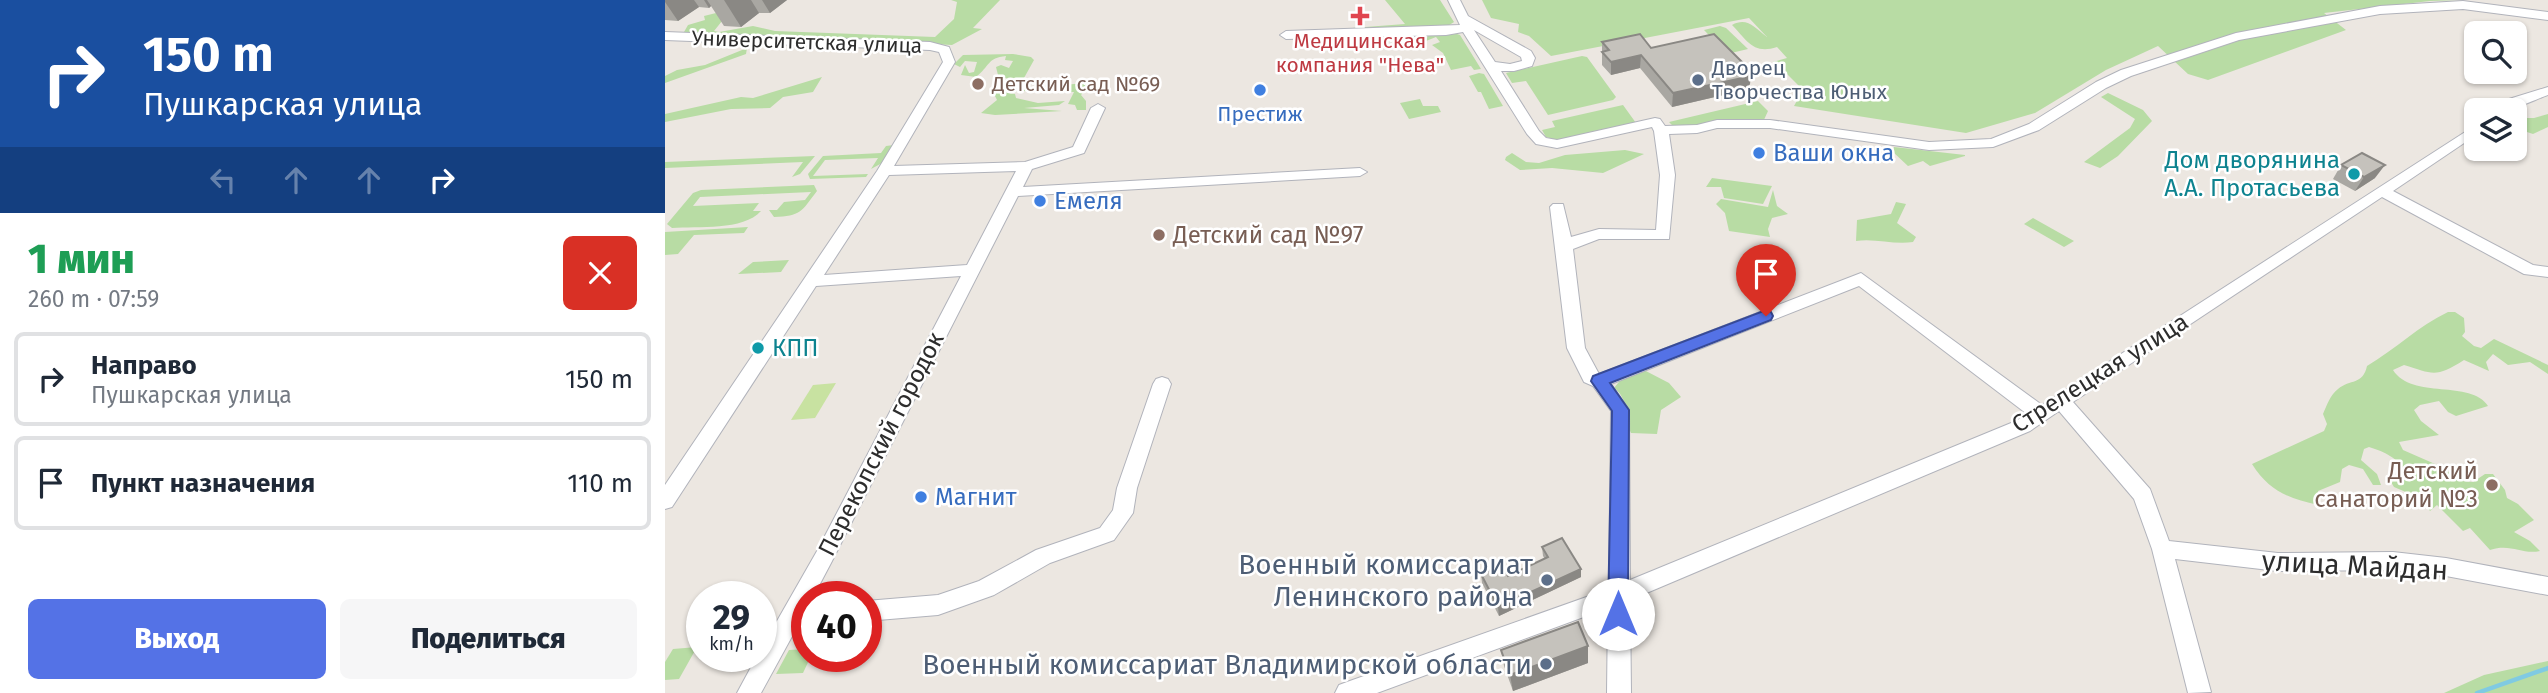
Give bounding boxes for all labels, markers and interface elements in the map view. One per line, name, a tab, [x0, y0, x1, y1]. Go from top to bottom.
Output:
marker: Медицинская компания "Нева"	[1350, 6, 1370, 26]
map controls	[2464, 21, 2527, 161]
button: search	[2464, 21, 2527, 84]
text: 150 m	[143, 25, 274, 84]
street label: Университетская улица	[691, 25, 923, 59]
icon: right	[28, 28, 119, 119]
place label: Медицинская компания "Нева"	[1276, 28, 1444, 78]
place label: Дворец Творчества Юных	[1711, 55, 1888, 105]
place label: Детский сад №69	[991, 71, 1160, 97]
marker: Дворец Творчества Юных	[1690, 72, 1706, 88]
marker: Детский сад №69	[970, 76, 986, 92]
marker: Престиж	[1252, 82, 1268, 98]
text: Пушкарская улица	[143, 85, 422, 123]
button: layers	[2464, 98, 2527, 161]
place label: Престиж	[1217, 101, 1303, 127]
place label: Ваши окна	[1773, 139, 1894, 167]
marker: Ваши окна	[1751, 145, 1767, 161]
place label: Дом дворянина А.А. Протасьева	[2164, 146, 2340, 202]
icon: left	[204, 161, 242, 199]
icon: ahead	[277, 161, 315, 199]
icon: ahead	[350, 161, 388, 199]
icon: right	[423, 161, 461, 199]
marker: Дом дворянина А.А. Протасьева	[2346, 166, 2362, 182]
place label: Емеля	[1054, 187, 1123, 215]
marker: Емеля	[1032, 193, 1048, 209]
place label: Детский сад №97	[1172, 221, 1363, 249]
marker: Детский сад №97	[1151, 227, 1167, 243]
text: 1 мин	[28, 234, 135, 284]
button: close	[563, 236, 637, 310]
pin	[1736, 244, 1796, 316]
icon: arrive	[1747, 255, 1785, 293]
text: 260 m · 07:59	[28, 285, 159, 313]
street label: Стрелецкая улица	[2007, 307, 2193, 439]
street label: Перекопский городок	[812, 327, 950, 561]
place label: КПП	[772, 334, 819, 362]
marker: КПП	[750, 340, 766, 356]
text: Направо	[91, 350, 197, 381]
icon: right	[32, 360, 70, 398]
text: 150 m	[565, 364, 633, 395]
text: Пушкарская улица	[91, 381, 292, 409]
place label: Детский санаторий №3	[2314, 457, 2478, 513]
icon: arrive	[32, 464, 70, 502]
text: Пункт назначения	[91, 468, 315, 499]
text: 110 m	[567, 468, 633, 499]
marker: Детский санаторий №3	[2484, 477, 2500, 493]
place label: Магнит	[935, 483, 1017, 511]
marker: Магнит	[913, 489, 929, 505]
street label: улица Майдан	[2261, 544, 2449, 587]
place label: Военный комиссариат Ленинского района	[1238, 548, 1533, 613]
marker: Военный комиссариат Ленинского района	[1539, 572, 1555, 588]
position arrow	[1581, 577, 1655, 651]
speed limit sign: 40	[791, 581, 882, 672]
text: 29	[713, 596, 750, 638]
button: Выход	[28, 599, 326, 679]
button: Поделиться	[340, 599, 637, 679]
text: km/h	[709, 633, 754, 655]
place label: Военный комиссариат Владимирской области	[922, 648, 1532, 681]
marker: Военный комиссариат Владимирской области	[1538, 656, 1554, 672]

